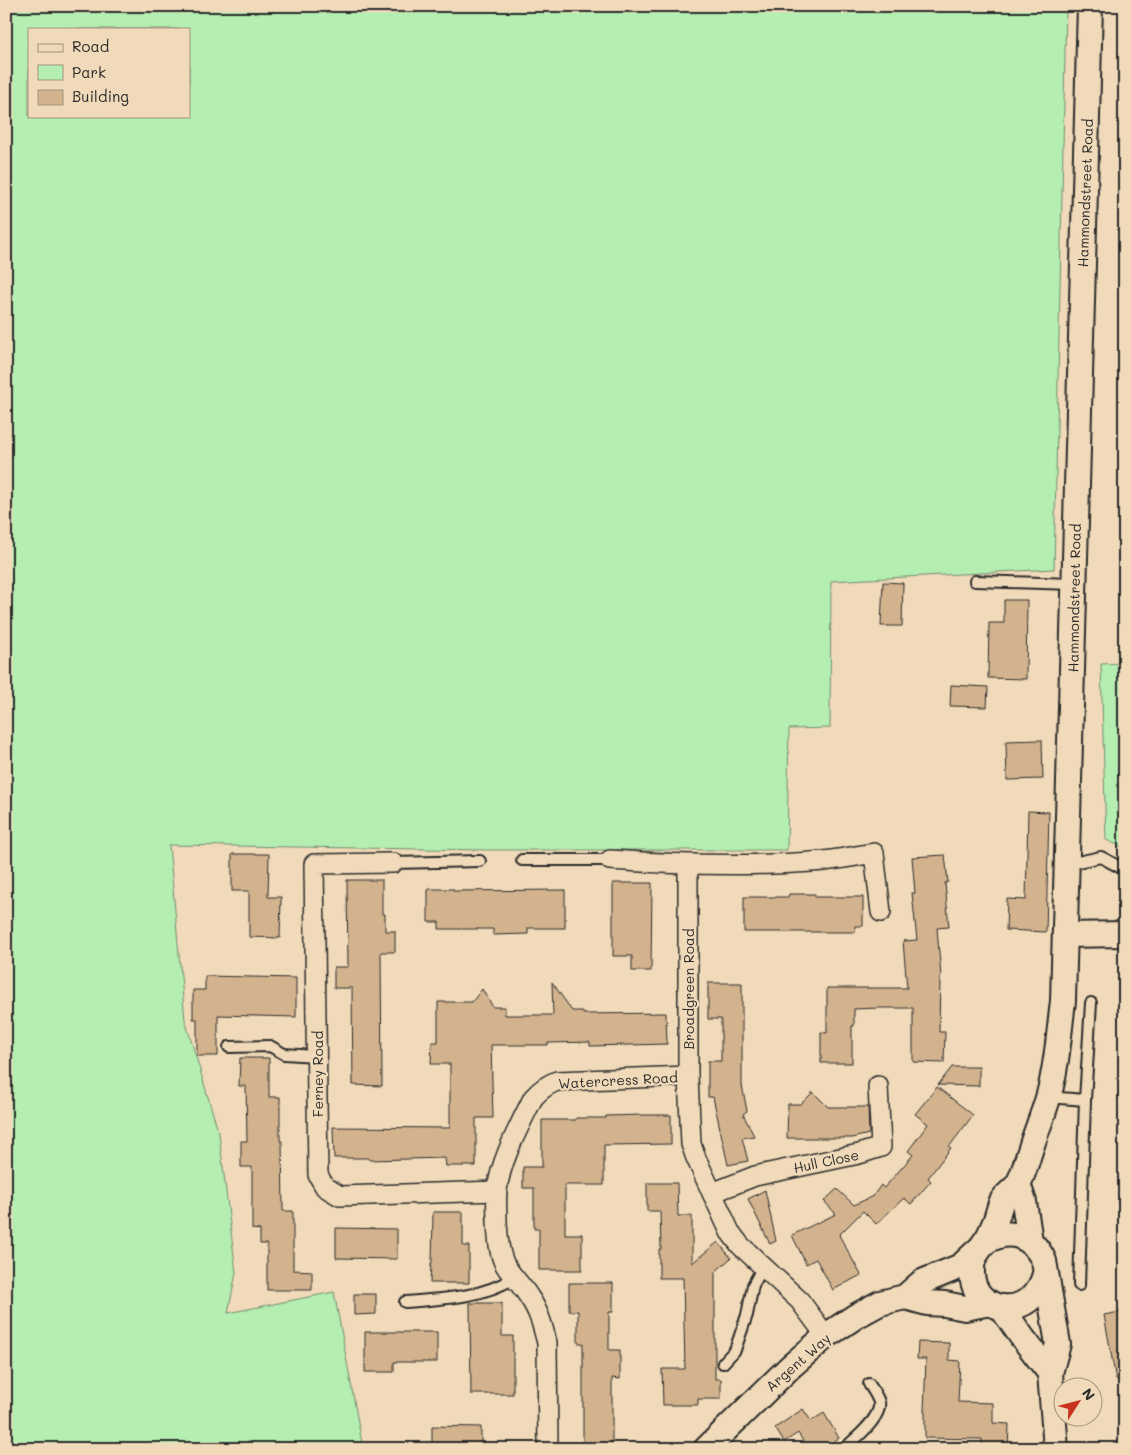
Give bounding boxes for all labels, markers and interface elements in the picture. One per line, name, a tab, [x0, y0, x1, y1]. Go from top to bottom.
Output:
legend	[28, 28, 190, 118]
text: Road	[72, 36, 109, 56]
text: Park	[72, 62, 106, 82]
text: Building	[72, 86, 129, 106]
street label: Hammondstreet Road	[1073, 118, 1097, 268]
street label: Hammondstreet Road	[1063, 523, 1085, 673]
street label: Broadgreen Road	[679, 928, 698, 1050]
street label: Ferney Road	[308, 1031, 327, 1117]
street label: Watercress Road	[558, 1067, 678, 1093]
street label: Hull Close	[792, 1145, 860, 1177]
street label: Argent Way	[761, 1329, 835, 1395]
north arrow	[1054, 1378, 1104, 1428]
text: N	[1078, 1384, 1100, 1404]

